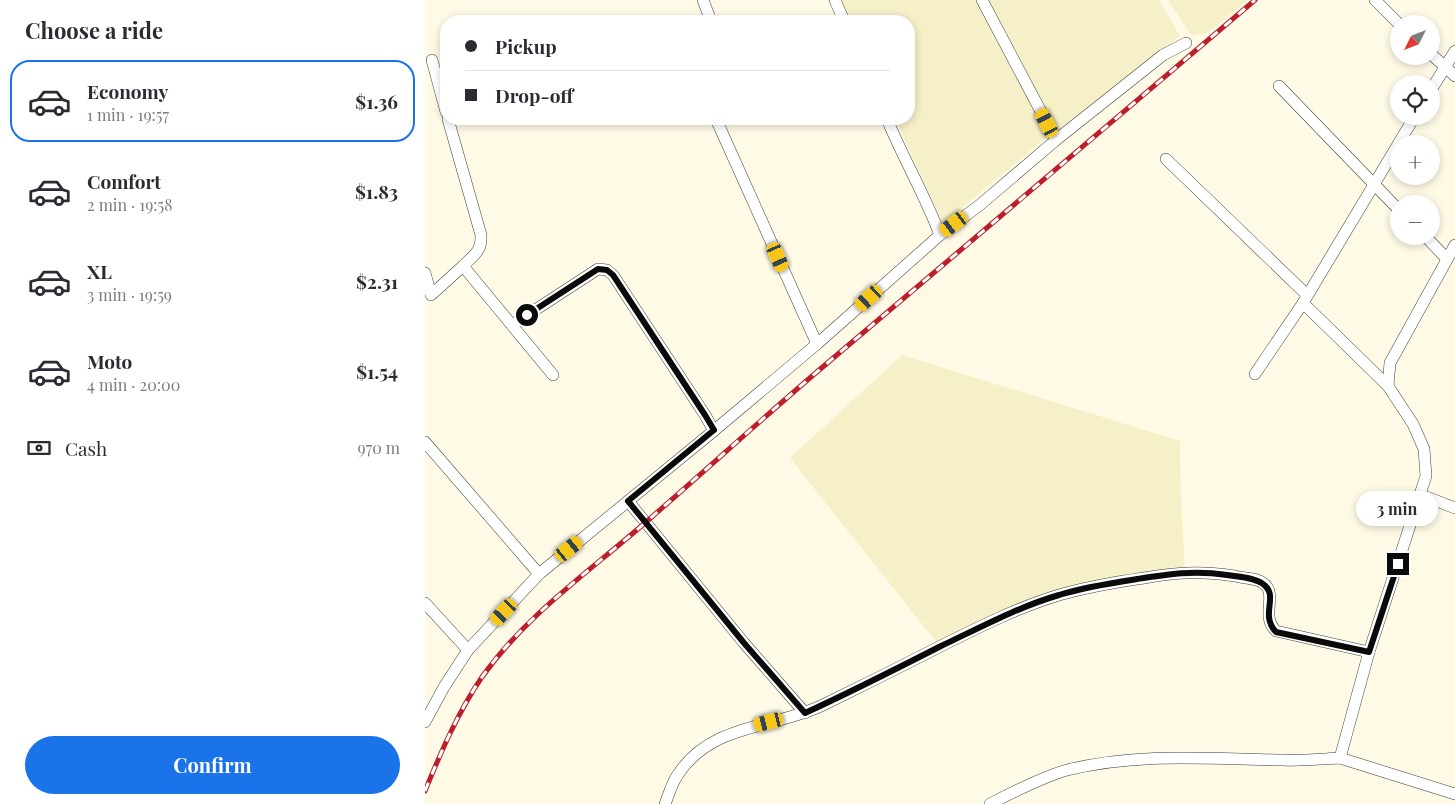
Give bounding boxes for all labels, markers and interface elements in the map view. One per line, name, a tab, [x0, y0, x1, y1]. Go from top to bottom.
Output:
text: Choose a ride	[25, 15, 163, 45]
north arrow	[1390, 15, 1440, 65]
map controls	[1390, 15, 1440, 245]
text: Pickup	[495, 33, 557, 59]
button: locate	[1390, 75, 1440, 125]
text: Economy	[87, 78, 168, 104]
icon: car	[27, 79, 72, 124]
text: Drop-off	[495, 82, 573, 108]
text: $1.36	[355, 88, 398, 114]
text: 1 min · 19:57	[87, 104, 169, 125]
car	[1033, 106, 1060, 140]
button: +	[1390, 135, 1440, 185]
text: Comfort	[87, 168, 161, 194]
icon: car	[27, 169, 72, 214]
text: $1.83	[355, 178, 398, 204]
text: 2 min · 19:58	[87, 194, 173, 215]
button: −	[1390, 195, 1440, 245]
car	[937, 209, 970, 239]
car	[765, 240, 790, 274]
text: XL	[87, 258, 112, 284]
icon: car	[27, 259, 72, 304]
text: $2.31	[356, 268, 398, 294]
car	[852, 282, 885, 314]
text: 3 min · 19:59	[87, 284, 172, 305]
route start	[516, 304, 538, 326]
text: Moto	[87, 348, 132, 374]
icon: car	[27, 349, 72, 394]
text: $1.54	[356, 358, 398, 384]
text: 4 min · 20:00	[87, 374, 180, 395]
icon: cash	[25, 434, 53, 462]
text: Cash	[65, 435, 107, 461]
text: 970 m	[358, 437, 400, 458]
callout: 3 min	[1357, 492, 1439, 526]
text: 3 min	[1377, 498, 1417, 519]
car	[552, 534, 585, 564]
route end	[1387, 553, 1409, 575]
car	[488, 596, 519, 628]
car	[752, 711, 785, 733]
button: Confirm	[25, 736, 400, 794]

